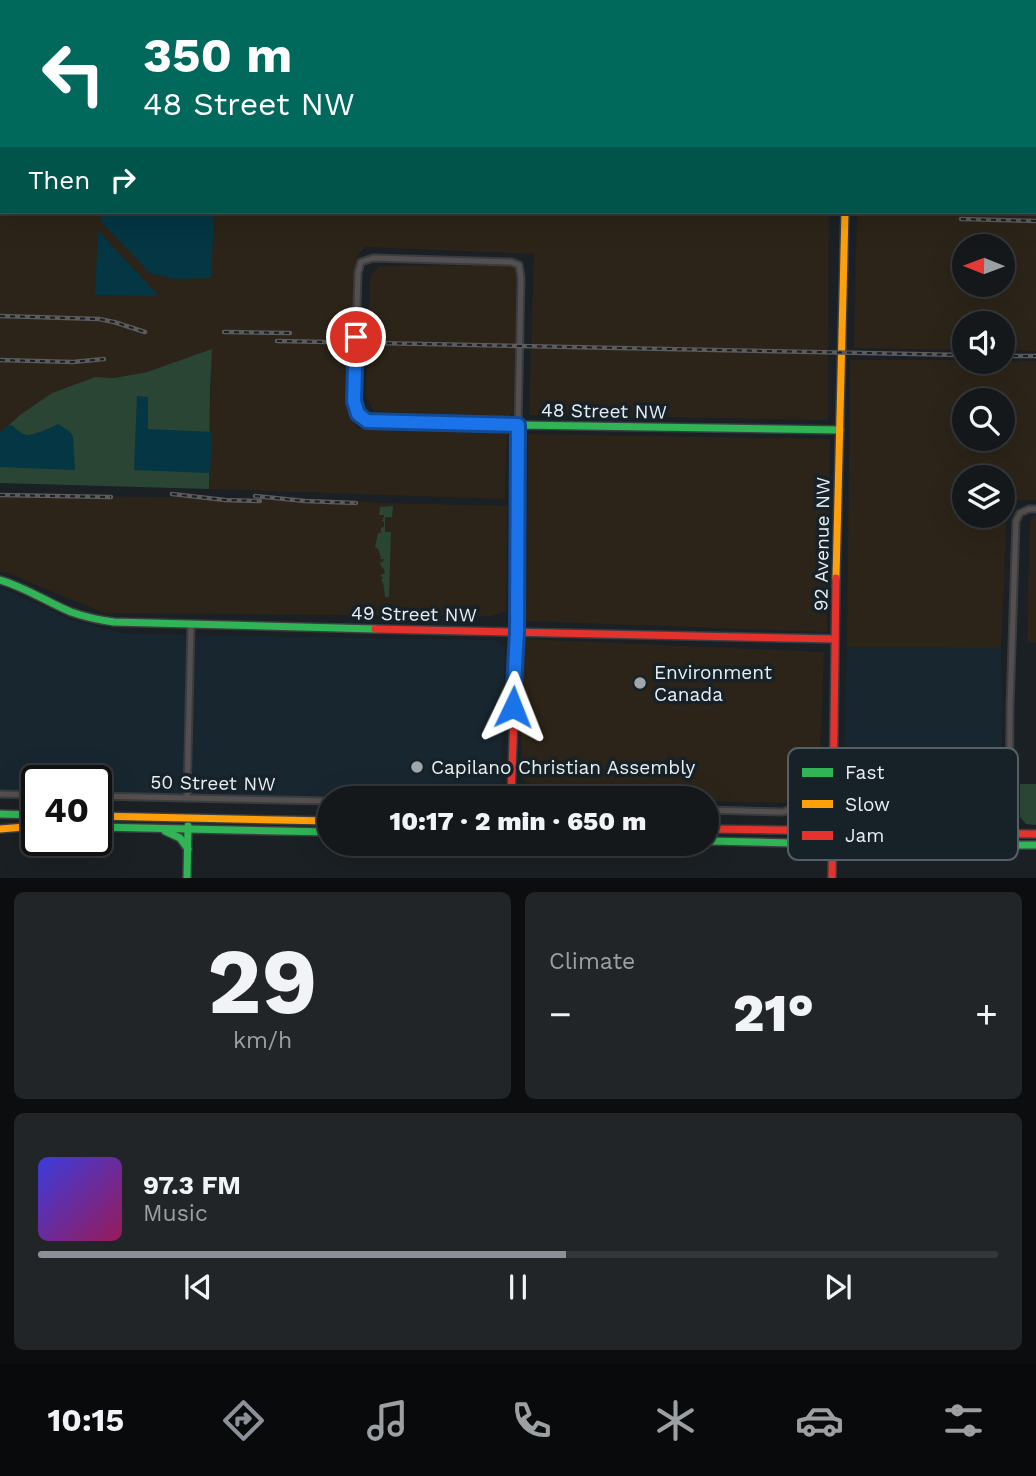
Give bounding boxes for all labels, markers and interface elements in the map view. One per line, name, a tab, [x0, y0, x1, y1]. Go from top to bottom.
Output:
text: 350 m	[143, 26, 292, 84]
icon: left	[28, 28, 119, 119]
text: 48 Street NW	[143, 85, 355, 123]
icon: right	[104, 161, 142, 199]
text: Then	[28, 165, 90, 195]
north arrow	[952, 234, 1015, 298]
map controls	[952, 234, 1015, 528]
pin	[326, 307, 386, 367]
button: sound	[952, 311, 1015, 374]
icon: arrive	[337, 318, 375, 356]
button: search	[952, 388, 1015, 451]
street label: 48 Street NW	[541, 398, 667, 424]
button: layers	[952, 465, 1015, 528]
street label: 92 Avenue NW	[809, 477, 835, 611]
street label: 49 Street NW	[351, 601, 477, 627]
place label: Environment Canada	[654, 661, 772, 706]
position arrow	[476, 670, 550, 744]
marker: Environment Canada	[632, 675, 648, 691]
legend	[788, 748, 1018, 860]
place label: Capilano Christian Assembly	[431, 756, 696, 779]
marker: Capilano Christian Assembly	[409, 759, 425, 775]
text: Fast	[845, 761, 884, 784]
speed limit sign: 40	[21, 765, 112, 856]
street label: 50 Street NW	[150, 770, 276, 796]
text: Slow	[845, 793, 890, 816]
text: 10:17 · 2 min · 650 m	[390, 806, 646, 836]
text: Jam	[845, 824, 884, 847]
text: 29	[207, 928, 318, 1035]
text: Climate	[549, 948, 635, 975]
text: 21°	[733, 983, 814, 1044]
text: −	[549, 992, 572, 1036]
text: +	[975, 992, 998, 1036]
text: km/h	[233, 1027, 292, 1054]
text: 97.3 FM	[143, 1170, 241, 1200]
text: Music	[143, 1200, 208, 1227]
icon: previous	[179, 1268, 217, 1306]
icon: pause	[499, 1268, 537, 1306]
icon: next	[819, 1268, 857, 1306]
icon: directions	[219, 1396, 268, 1445]
icon: music	[363, 1396, 412, 1445]
icon: phone	[507, 1396, 556, 1445]
icon: climate	[651, 1396, 700, 1445]
icon: car	[795, 1396, 844, 1445]
icon: filters	[939, 1396, 988, 1445]
text: 10:15	[48, 1401, 124, 1439]

